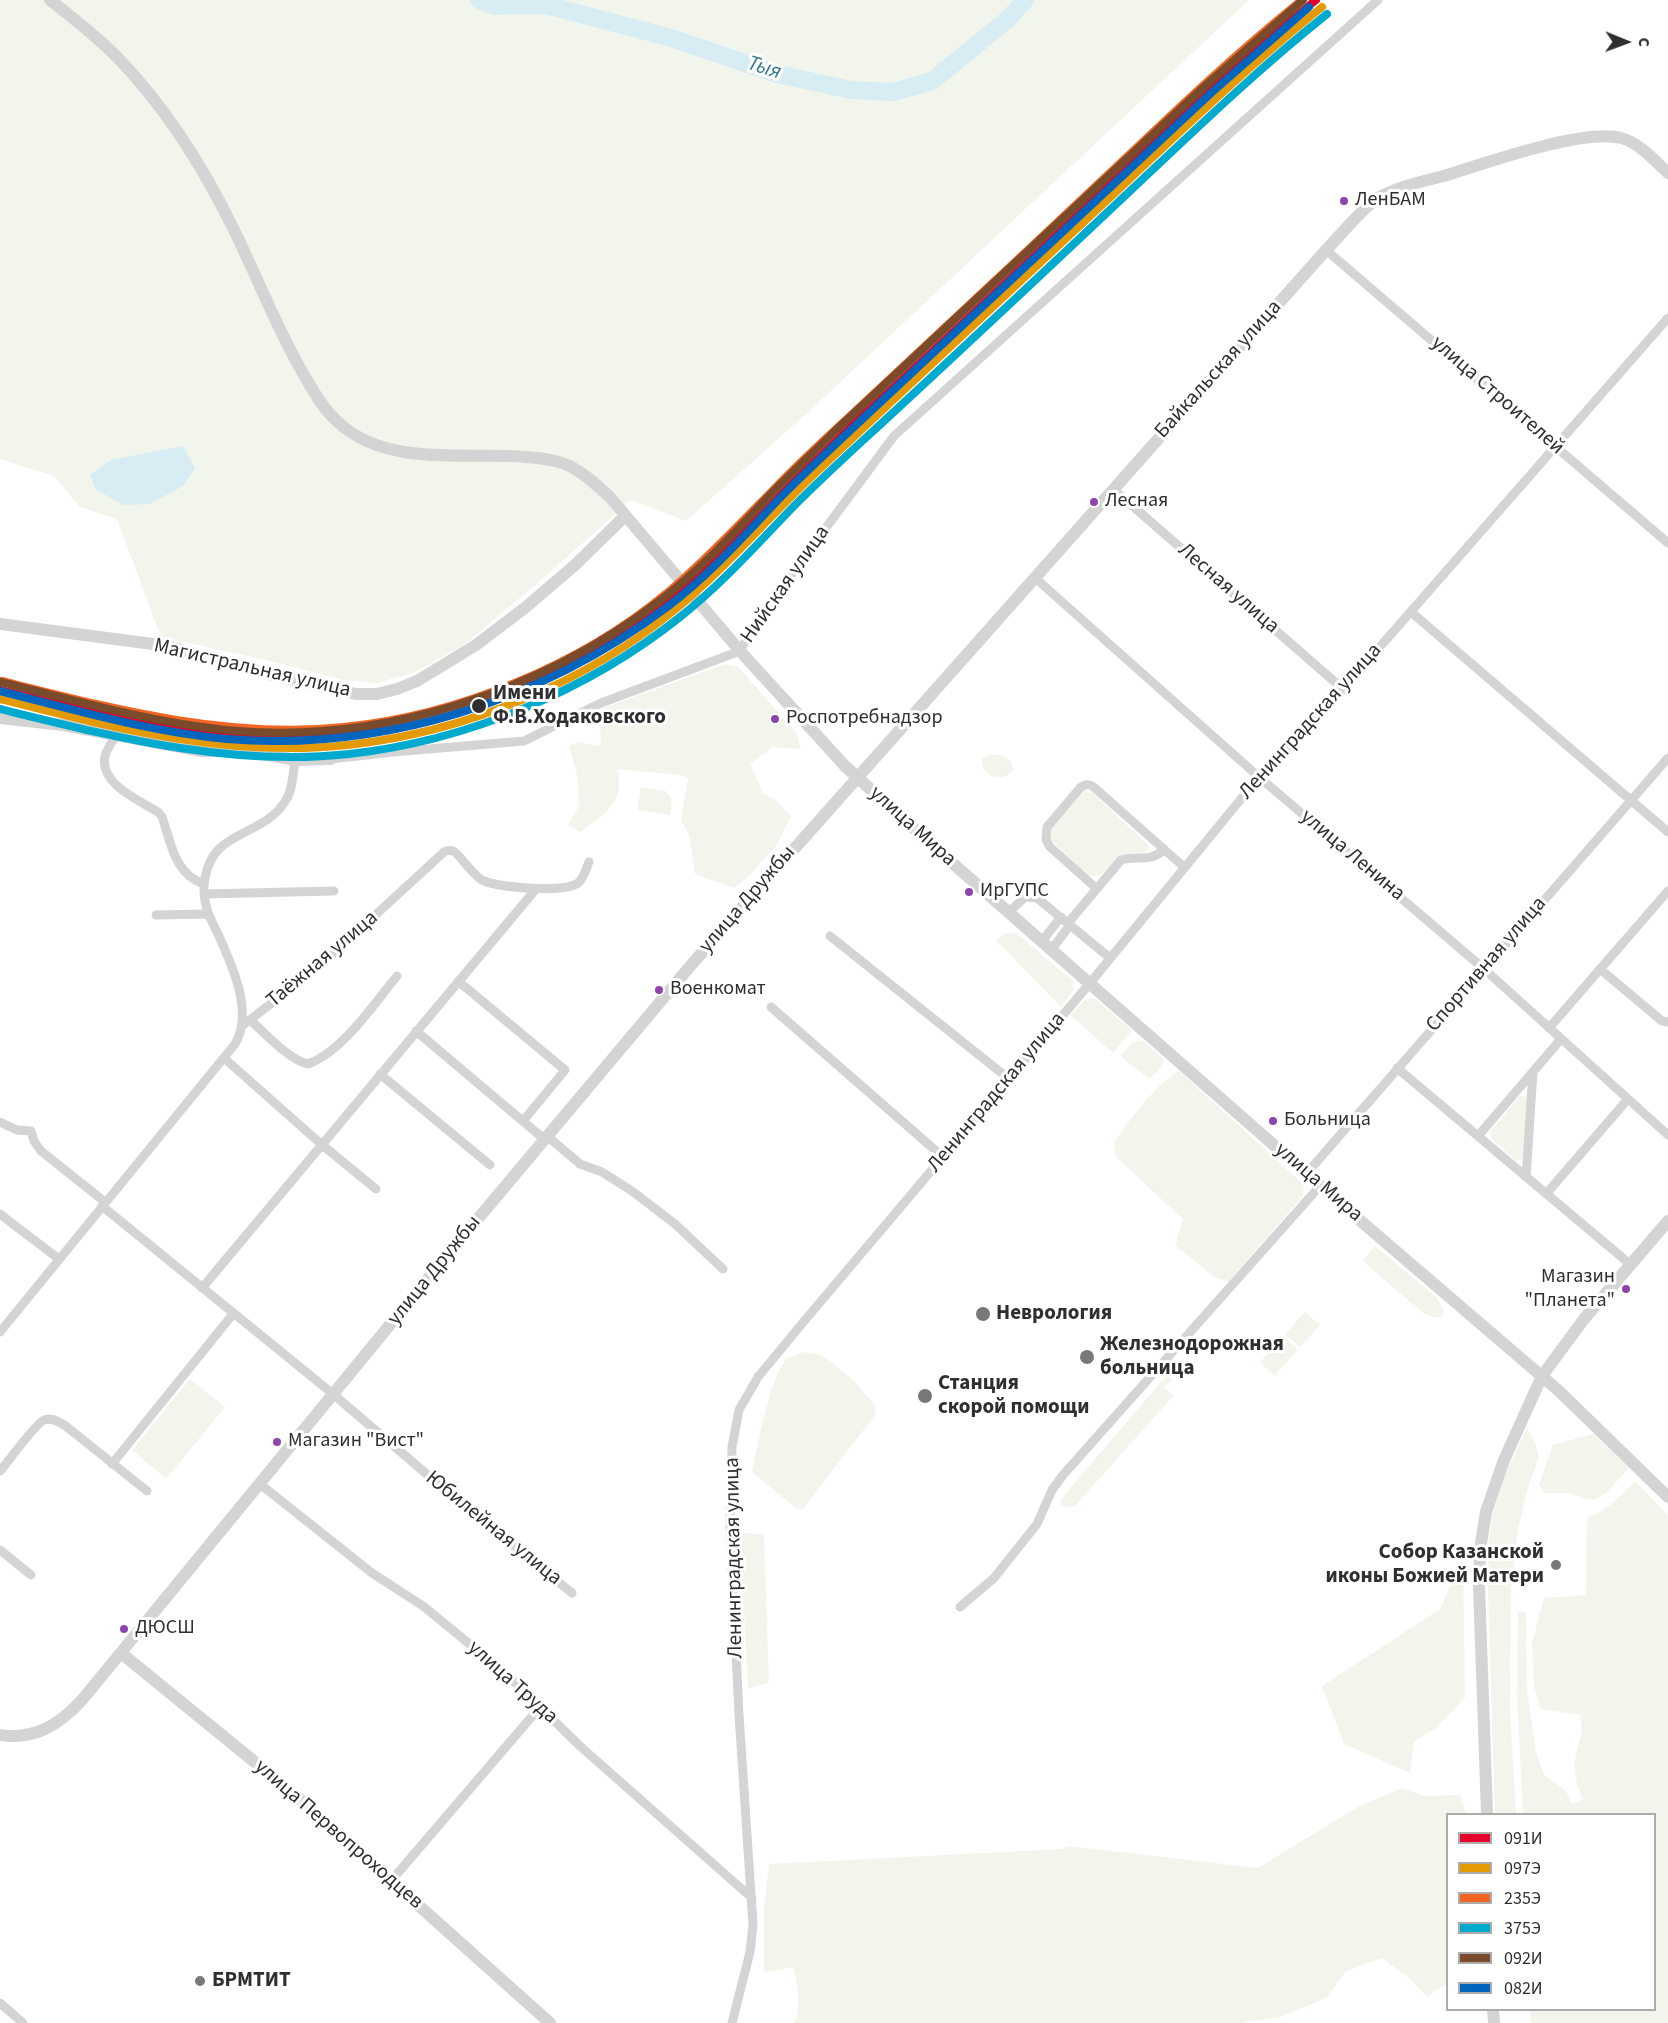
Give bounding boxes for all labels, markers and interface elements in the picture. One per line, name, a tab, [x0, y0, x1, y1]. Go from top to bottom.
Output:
north arrow	[1596, 12, 1656, 72]
text: С	[1633, 37, 1655, 47]
water label: Тыя	[744, 51, 784, 87]
place label: ЛенБАМ	[1355, 189, 1426, 213]
marker: ЛенБАМ	[1338, 195, 1350, 207]
street label: Байкальская улица	[1150, 296, 1288, 444]
street label: улица Строителей	[1425, 331, 1569, 461]
place label: Лесная	[1105, 490, 1168, 514]
marker: Лесная	[1088, 496, 1100, 508]
street label: Нийская улица	[736, 521, 836, 649]
street label: Лесная улица	[1172, 538, 1284, 640]
street label: Магистральная улица	[151, 634, 353, 704]
street label: Ленинградская улица	[1234, 639, 1388, 805]
place label: Имени Ф.В.Ходаковского	[493, 681, 666, 731]
marker: Имени Ф.В.Ходаковского	[470, 697, 488, 715]
place label: Роспотребнадзор	[786, 707, 942, 731]
marker: Роспотребнадзор	[769, 713, 781, 725]
street label: улица Мира	[863, 781, 961, 873]
street label: улица Ленина	[1295, 805, 1409, 907]
street label: улица Дружбы	[694, 841, 802, 959]
place label: ИрГУПС	[980, 880, 1049, 904]
marker: ИрГУПС	[963, 886, 975, 898]
street label: Спортивная улица	[1421, 892, 1553, 1038]
street label: Таёжная улица	[262, 906, 384, 1014]
place label: Военкомат	[670, 978, 766, 1002]
marker: Военкомат	[653, 984, 665, 996]
street label: Ленинградская улица	[923, 1008, 1071, 1178]
place label: Больница	[1284, 1109, 1371, 1133]
marker: Больница	[1267, 1115, 1279, 1127]
street label: улица Мира	[1269, 1138, 1367, 1228]
street label: улица Дружбы	[383, 1211, 487, 1331]
place label: Магазин "Планета"	[1525, 1266, 1615, 1313]
marker: Магазин "Планета"	[1620, 1283, 1632, 1295]
place label: Неврология	[996, 1301, 1112, 1327]
marker: Неврология	[974, 1305, 992, 1323]
place label: Железнодорожная больница	[1100, 1332, 1284, 1382]
marker: Железнодорожная больница	[1078, 1348, 1096, 1366]
place label: Станция скорой помощи	[938, 1371, 1089, 1421]
marker: Станция скорой помощи	[916, 1387, 934, 1405]
place label: Магазин "Вист"	[288, 1430, 424, 1454]
marker: Магазин "Вист"	[271, 1436, 283, 1448]
street label: Ленинградская улица	[721, 1457, 749, 1659]
street label: Юбилейная улица	[420, 1466, 566, 1592]
place label: Собор Казанской иконы Божией Матери	[1326, 1540, 1544, 1590]
marker: Собор Казанской иконы Божией Матери	[1549, 1558, 1563, 1572]
place label: ДЮСШ	[135, 1617, 195, 1641]
marker: ДЮСШ	[118, 1623, 130, 1635]
street label: улица Труда	[462, 1636, 562, 1730]
street label: улица Первопроходцев	[248, 1755, 428, 1915]
legend	[1446, 1813, 1656, 2011]
text: 091И	[1504, 1826, 1543, 1851]
text: 097Э	[1504, 1856, 1541, 1881]
text: 235Э	[1504, 1886, 1541, 1911]
text: 375Э	[1504, 1916, 1541, 1941]
text: 092И	[1504, 1946, 1543, 1971]
place label: БРМТИТ	[212, 1968, 291, 1994]
marker: БРМТИТ	[193, 1974, 207, 1988]
text: 082И	[1504, 1976, 1543, 2001]

